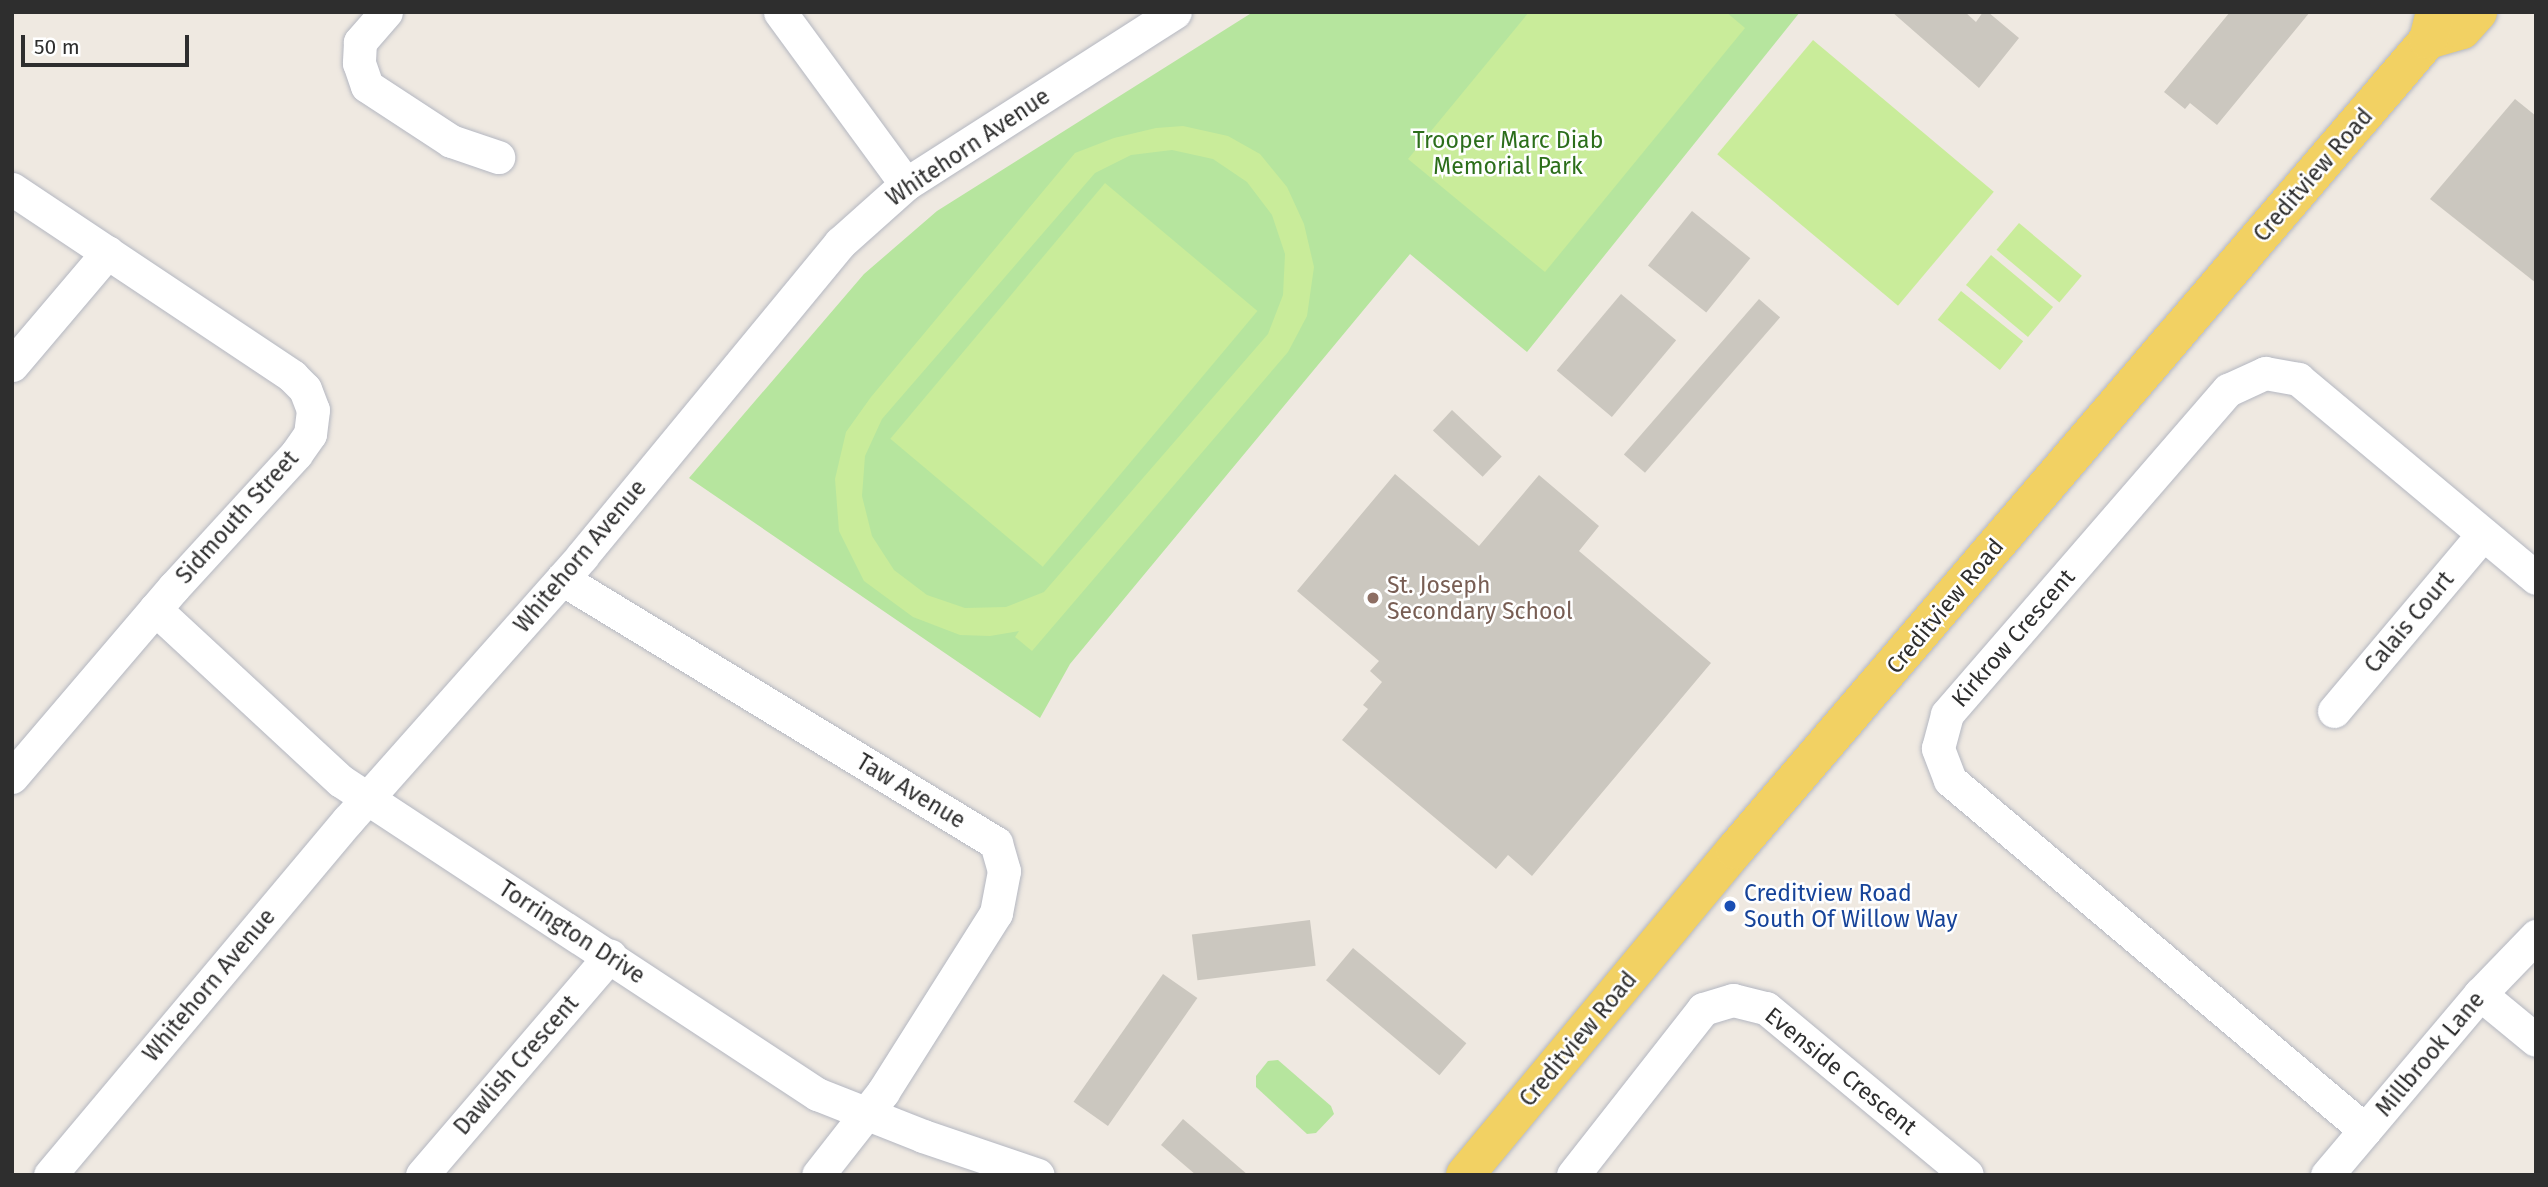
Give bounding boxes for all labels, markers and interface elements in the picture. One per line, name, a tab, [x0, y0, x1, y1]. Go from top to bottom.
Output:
scale bar	[24, 21, 192, 65]
text: 50 m	[34, 34, 80, 60]
street label: Whitehorn Avenue	[881, 82, 1055, 212]
street label: Creditview Road	[2248, 103, 2378, 247]
park label: Trooper Marc Diab Memorial Park	[1413, 126, 1603, 180]
street label: Sidmouth Street	[170, 445, 304, 589]
street label: Whitehorn Avenue	[508, 474, 652, 638]
street label: Creditview Road	[1881, 533, 2009, 679]
street label: Kirkrow Crescent	[1946, 563, 2080, 713]
street label: Calais Court	[2359, 566, 2459, 678]
place label: St. Joseph Secondary School	[1387, 571, 1573, 625]
marker: St. Joseph Secondary School	[1365, 590, 1381, 606]
street label: Taw Avenue	[852, 748, 970, 834]
street label: Torrington Drive	[494, 875, 650, 989]
place label: Creditview Road South Of Willow Way	[1744, 879, 1958, 933]
marker: Creditview Road South Of Willow Way	[1722, 898, 1738, 914]
street label: Whitehorn Avenue	[137, 903, 281, 1067]
street label: Creditview Road	[1514, 966, 1642, 1112]
street label: Millbrook Lane	[2370, 986, 2490, 1122]
street label: Dawlish Crescent	[448, 990, 584, 1140]
street label: Evenside Crescent	[1759, 1001, 1923, 1141]

